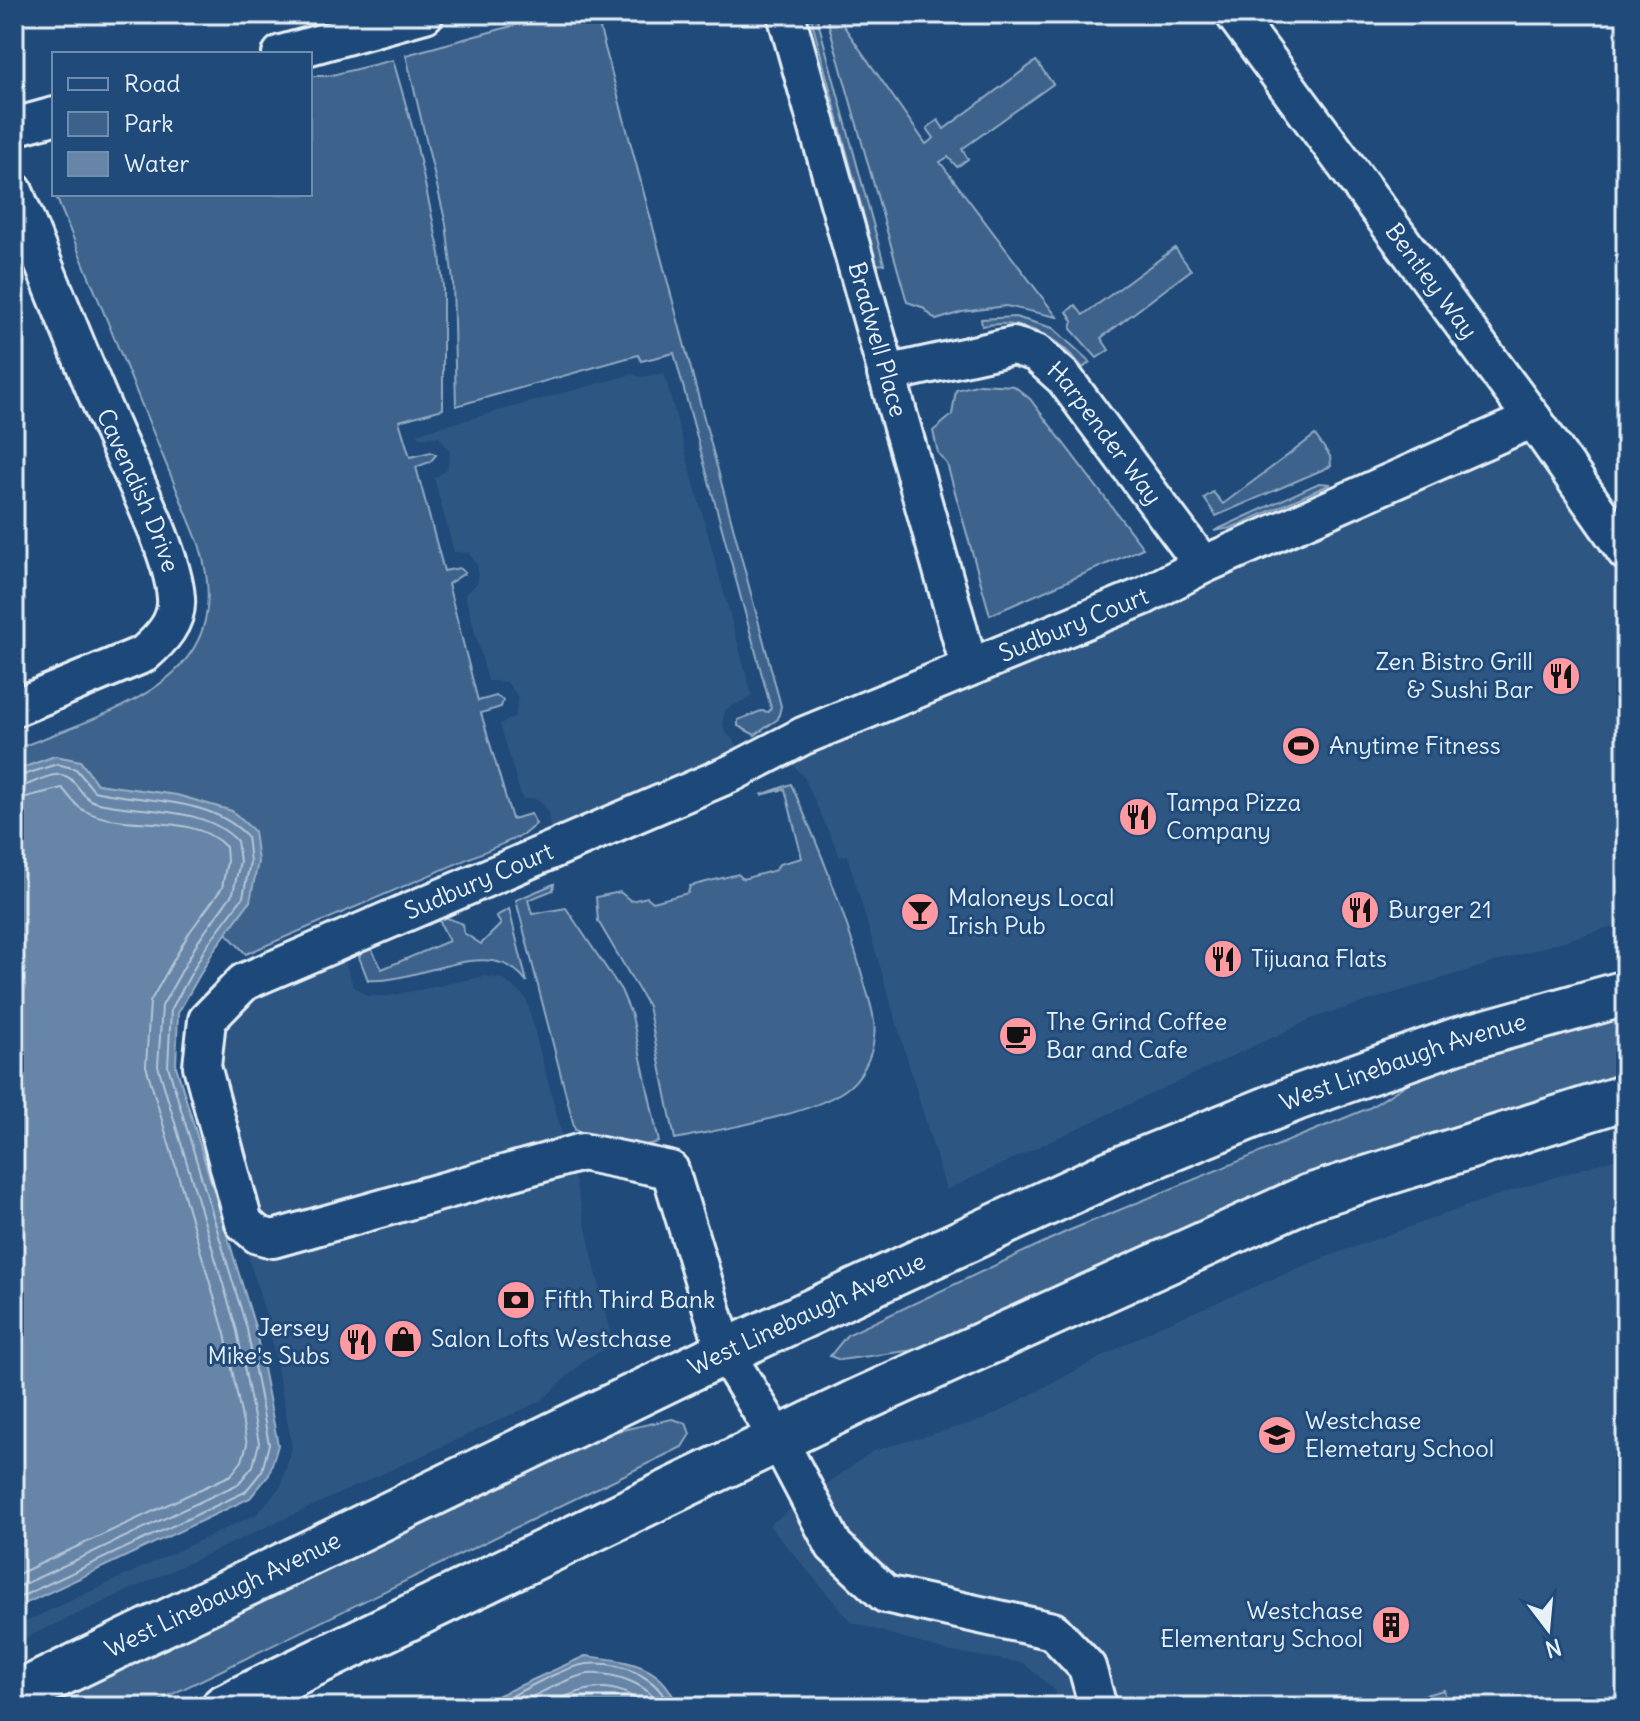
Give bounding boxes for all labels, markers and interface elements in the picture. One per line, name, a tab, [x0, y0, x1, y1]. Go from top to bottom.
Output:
legend	[52, 52, 312, 196]
text: Road	[124, 68, 180, 98]
text: Park	[124, 108, 174, 138]
text: Water	[124, 148, 189, 178]
street label: Bentley Way	[1379, 217, 1485, 344]
street label: Bradwell Place	[842, 258, 914, 420]
street label: Harpender Way	[1042, 354, 1169, 510]
street label: Cavendish Drive	[91, 404, 186, 575]
street label: Sudbury Court	[994, 580, 1152, 668]
place label: Zen Bistro Grill & Sushi Bar	[1376, 646, 1533, 704]
restaurant icon: Zen Bistro Grill & Sushi Bar	[1540, 655, 1582, 697]
sports icon: Anytime Fitness	[1280, 725, 1322, 767]
place label: Anytime Fitness	[1329, 730, 1501, 760]
place label: Tampa Pizza Company	[1166, 787, 1301, 845]
restaurant icon: Tampa Pizza Company	[1117, 796, 1159, 838]
street label: Sudbury Court	[400, 835, 557, 926]
place label: Maloneys Local Irish Pub	[948, 882, 1114, 940]
restaurant icon: Burger 21	[1339, 889, 1381, 931]
bar icon: Maloneys Local Irish Pub	[899, 891, 941, 933]
place label: Burger 21	[1388, 894, 1492, 924]
restaurant icon: Tijuana Flats	[1202, 938, 1244, 980]
place label: Tijuana Flats	[1251, 943, 1387, 973]
place label: The Grind Coffee Bar and Cafe	[1046, 1006, 1227, 1064]
street label: West Linebaugh Avenue	[1275, 1006, 1529, 1117]
cafe icon: The Grind Coffee Bar and Cafe	[997, 1015, 1039, 1057]
street label: West Linebaugh Avenue	[683, 1245, 930, 1382]
bank icon: Fifth Third Bank	[495, 1279, 537, 1321]
place label: Fifth Third Bank	[544, 1284, 715, 1314]
place label: Jersey Mike's Subs	[208, 1312, 330, 1370]
shop icon: Salon Lofts Westchase	[382, 1318, 424, 1360]
restaurant icon: Jersey Mike's Subs	[337, 1321, 379, 1363]
place label: Salon Lofts Westchase	[431, 1323, 672, 1353]
place label: Westchase Elemetary School	[1305, 1405, 1494, 1463]
school or university icon: Westchase Elemetary School	[1256, 1414, 1298, 1456]
street label: West Linebaugh Avenue	[100, 1524, 345, 1664]
north arrow	[1508, 1589, 1588, 1669]
place label: Westchase Elementary School	[1160, 1595, 1363, 1653]
building icon: Westchase Elementary School	[1370, 1604, 1412, 1646]
text: N	[1542, 1633, 1565, 1664]

